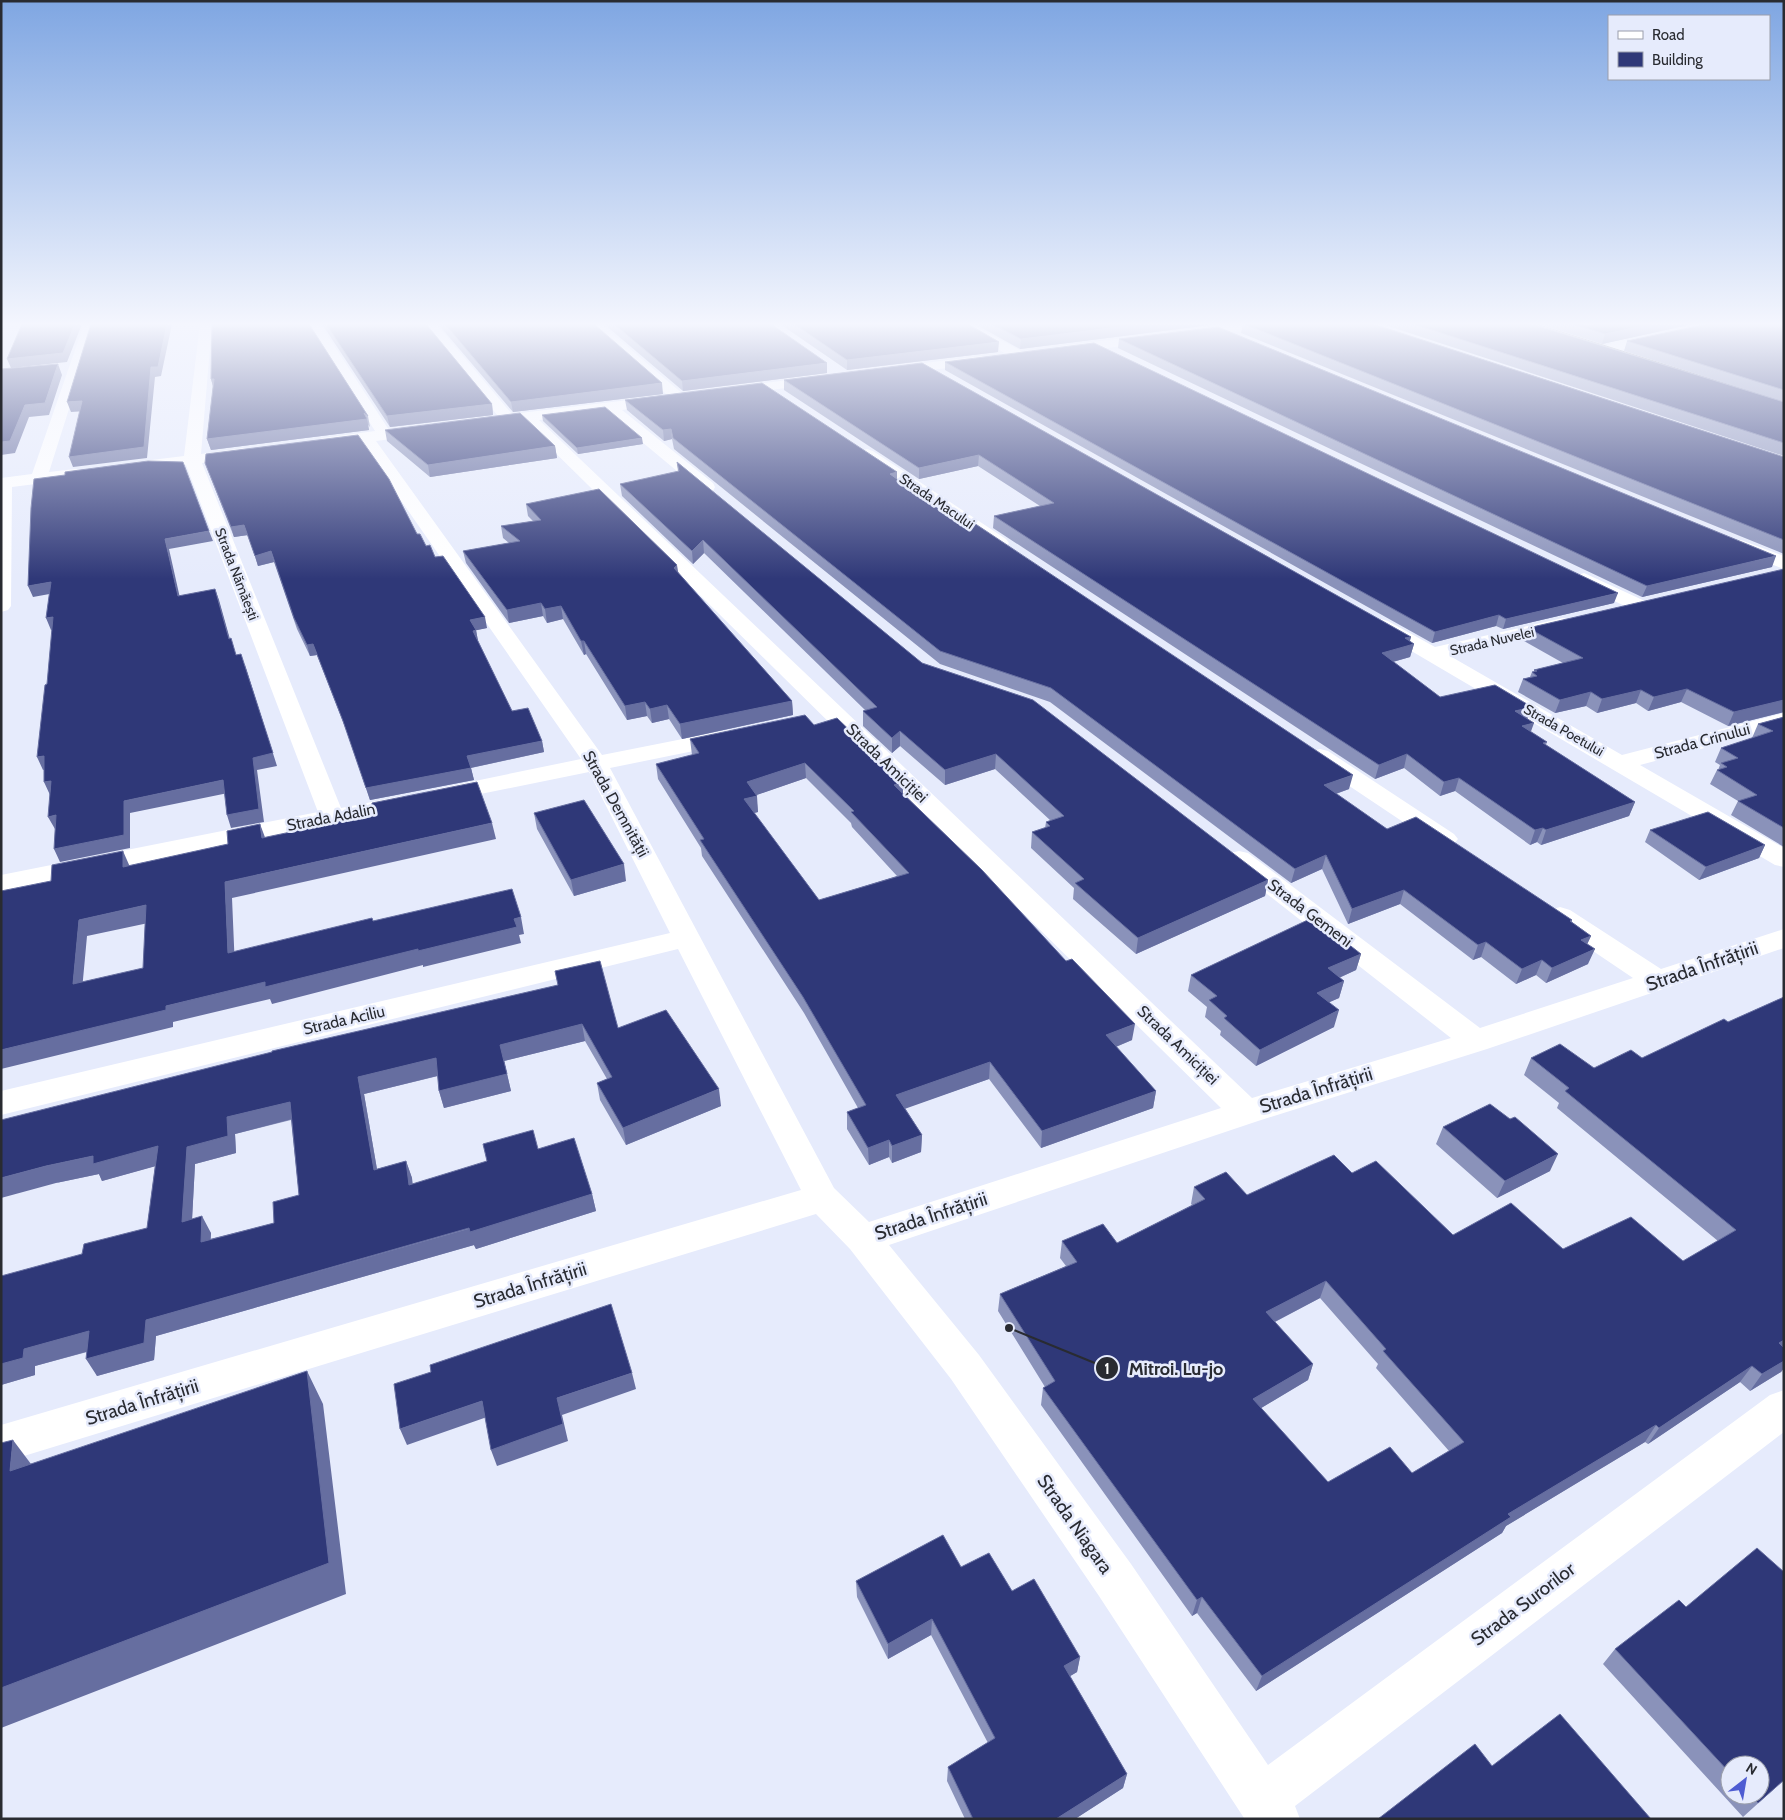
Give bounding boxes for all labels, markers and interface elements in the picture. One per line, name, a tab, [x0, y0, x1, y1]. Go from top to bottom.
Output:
legend	[1608, 15, 1770, 80]
text: Road	[1652, 26, 1685, 44]
text: Building	[1652, 51, 1703, 69]
street label: Strada Macului	[896, 469, 978, 533]
street label: Strada Nămăești	[211, 525, 263, 623]
street label: Strada Nuvelei	[1448, 623, 1536, 659]
street label: Strada Poetului	[1521, 700, 1607, 760]
street label: Strada Amiciției	[842, 719, 932, 807]
street label: Strada Crinului	[1652, 719, 1752, 763]
street label: Strada Demnității	[578, 748, 653, 861]
street label: Strada Adalin	[285, 799, 377, 835]
street label: Strada Gemeni	[1264, 875, 1356, 951]
street label: Strada Înfrățirii	[1643, 935, 1761, 997]
street label: Strada Aciliu	[301, 1001, 387, 1039]
street label: Strada Amiciției	[1133, 1001, 1223, 1089]
street label: Strada Înfrățirii	[1256, 1061, 1376, 1119]
street label: Strada Înfrățirii	[871, 1186, 991, 1246]
street label: Strada Înfrățirii	[470, 1256, 590, 1314]
callout: Mitroi. Lu-jo	[1094, 1352, 1234, 1385]
text: Mitroi. Lu-jo	[1129, 1358, 1223, 1380]
text: 1	[1104, 1360, 1110, 1378]
street label: Strada Înfrățirii	[82, 1373, 202, 1431]
street label: Strada Niagara	[1032, 1470, 1118, 1578]
street label: Strada Surorilor	[1466, 1557, 1580, 1651]
north arrow	[1720, 1755, 1770, 1805]
text: N	[1743, 1759, 1761, 1779]

